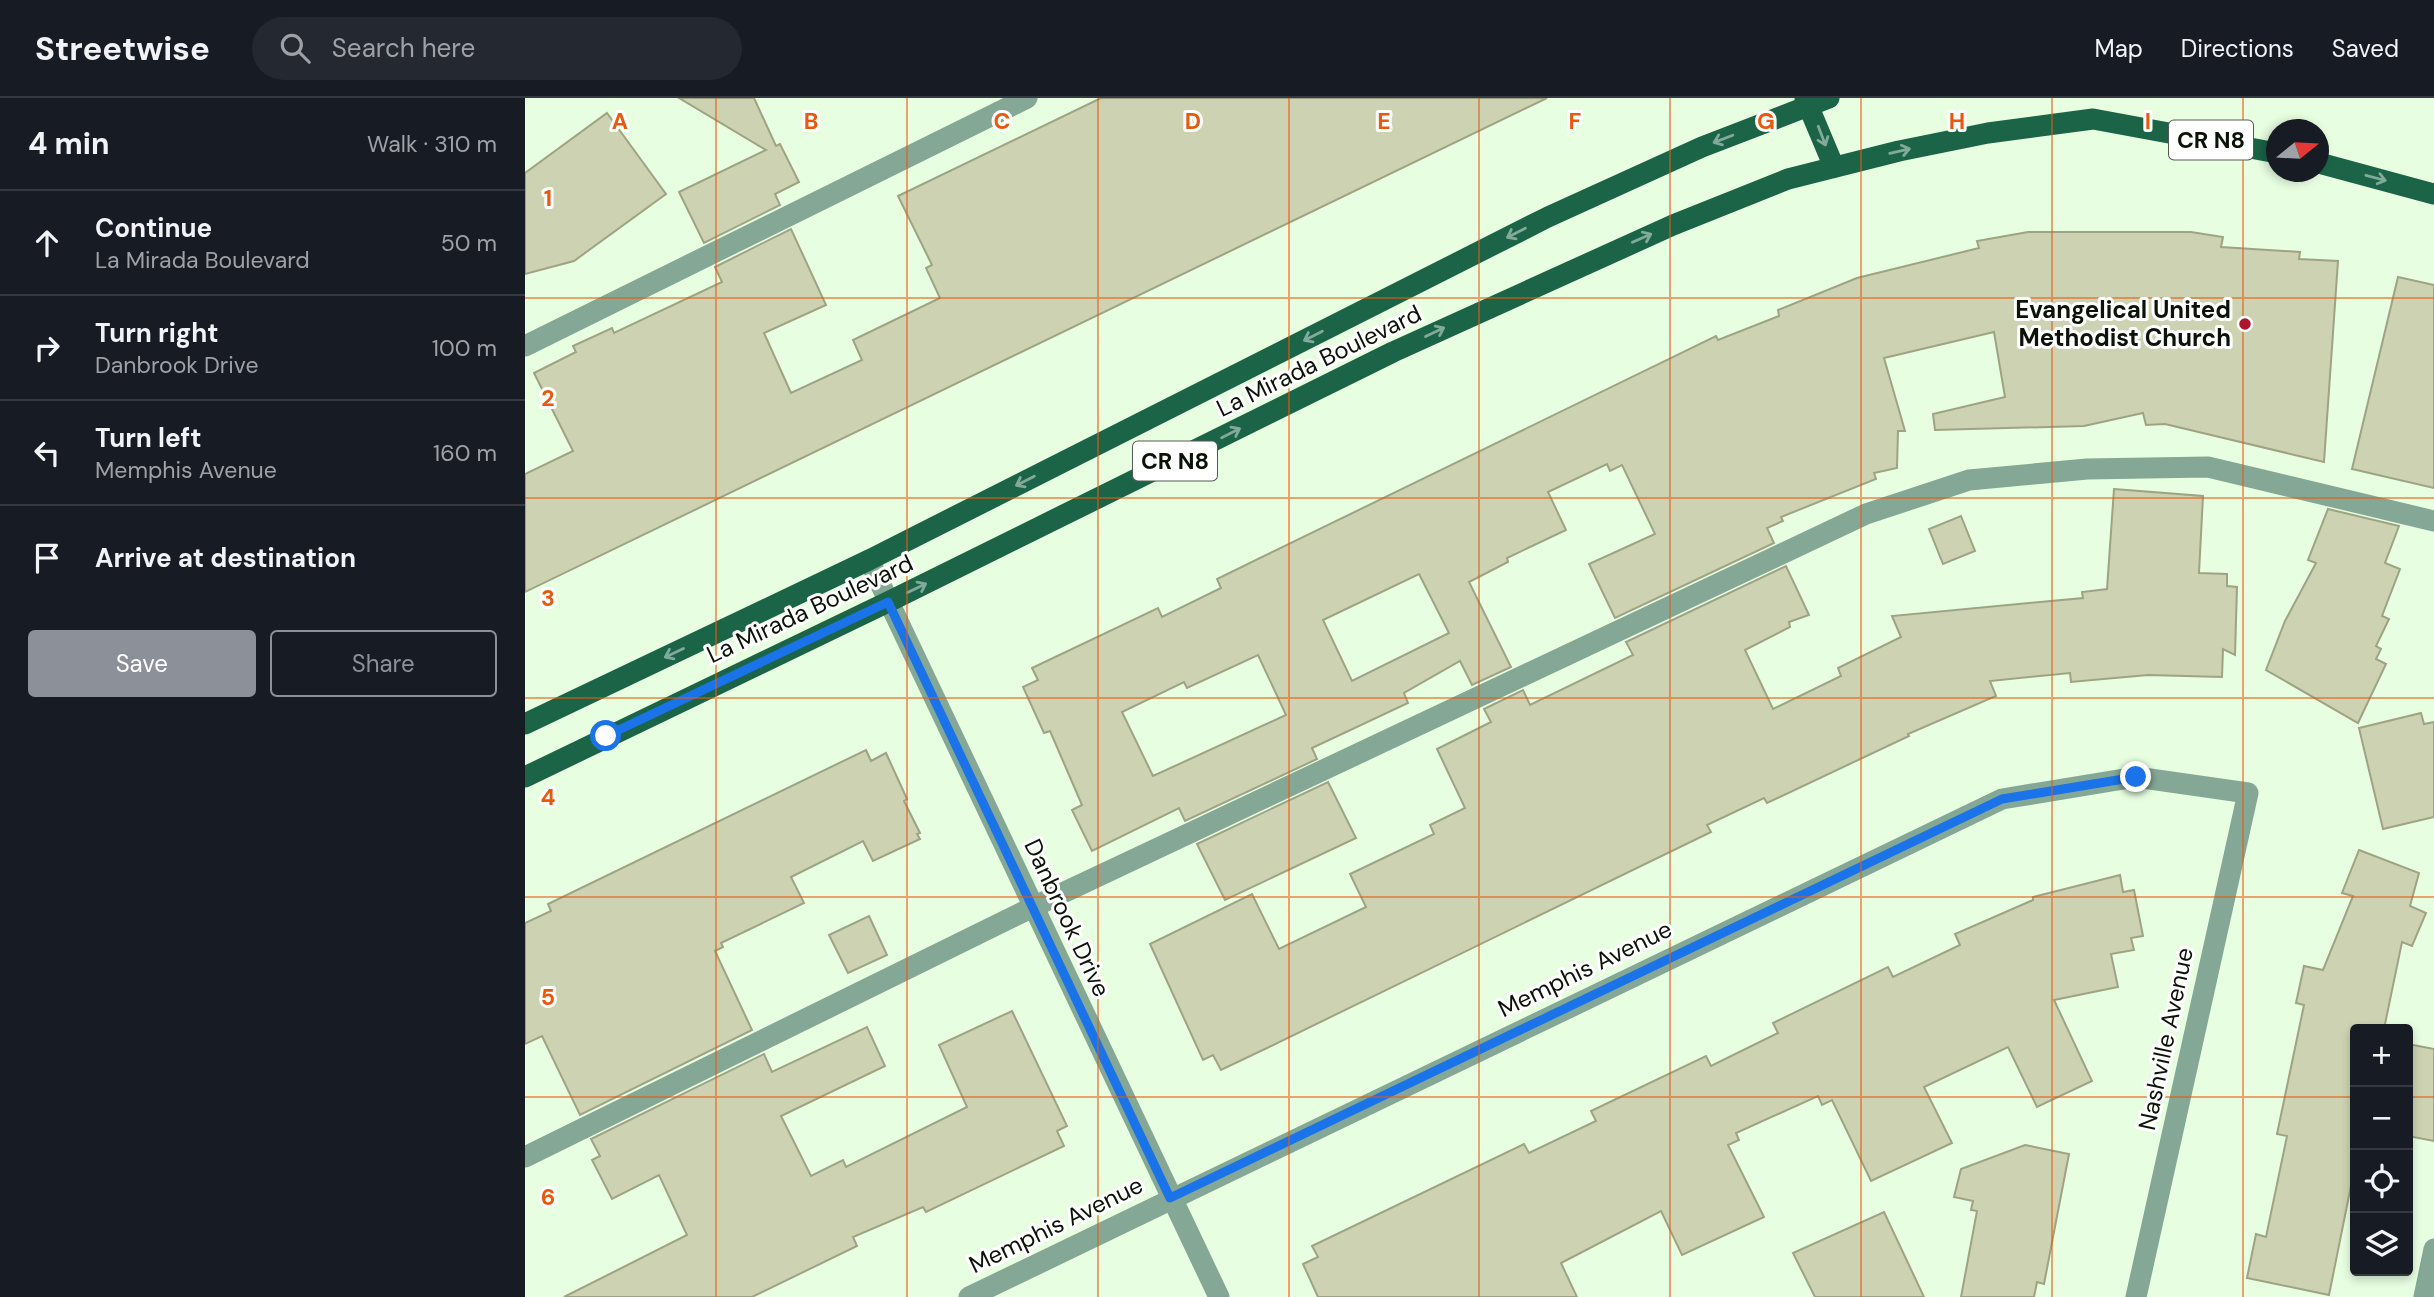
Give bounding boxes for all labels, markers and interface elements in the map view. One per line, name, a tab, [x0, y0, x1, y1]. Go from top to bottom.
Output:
search box	[252, 17, 742, 80]
text: Streetwise	[35, 27, 210, 70]
icon: search	[276, 29, 314, 67]
text: Search here	[332, 31, 475, 65]
text: Map	[2095, 33, 2143, 64]
text: Directions	[2181, 33, 2294, 64]
text: Saved	[2332, 33, 2399, 64]
text: A	[612, 106, 628, 136]
text: B	[804, 106, 818, 136]
text: C	[994, 106, 1010, 136]
text: D	[1185, 106, 1201, 136]
text: E	[1377, 106, 1391, 136]
text: F	[1569, 106, 1582, 136]
text: G	[1757, 106, 1775, 136]
text: H	[1949, 106, 1965, 136]
text: I	[2145, 106, 2151, 136]
north arrow	[2266, 119, 2329, 182]
road number: CR N8	[2169, 120, 2253, 159]
text: 4 min	[28, 124, 110, 163]
one-way arrow	[1816, 125, 1829, 147]
text: Walk · 310 m	[367, 129, 497, 159]
one-way arrow	[1713, 134, 1735, 147]
one-way arrow	[1888, 143, 1911, 157]
one-way arrow	[2365, 173, 2387, 186]
text: 1	[544, 183, 552, 213]
text: Continue	[95, 211, 212, 245]
icon: ahead	[28, 224, 66, 262]
one-way arrow	[1506, 227, 1527, 241]
text: 50 m	[441, 228, 497, 258]
one-way arrow	[1631, 231, 1653, 244]
text: La Mirada Boulevard	[95, 245, 310, 275]
place label: Evangelical United Methodist Church	[2015, 294, 2231, 353]
street label: La Mirada Boulevard	[1211, 298, 1426, 424]
text: Turn right	[95, 316, 219, 350]
marker: Evangelical United Methodist Church	[2237, 316, 2253, 332]
one-way arrow	[1424, 325, 1445, 338]
icon: right	[28, 329, 66, 367]
one-way arrow	[1303, 329, 1324, 343]
text: 100 m	[432, 333, 497, 363]
text: Danbrook Drive	[95, 350, 258, 380]
text: 2	[541, 383, 555, 413]
text: Turn left	[95, 421, 202, 455]
one-way arrow	[1220, 426, 1241, 440]
icon: left	[28, 434, 66, 472]
text: 160 m	[433, 438, 497, 468]
road number: CR N8	[1133, 442, 1217, 480]
text: Memphis Avenue	[95, 455, 277, 485]
one-way arrow	[1015, 475, 1036, 489]
icon: arrive	[28, 539, 66, 577]
text: Arrive at destination	[95, 541, 356, 575]
street label: La Mirada Boulevard	[702, 547, 918, 670]
one-way arrow	[906, 580, 927, 594]
text: 3	[541, 583, 555, 613]
button: Save	[28, 630, 256, 697]
button: Share	[270, 630, 497, 697]
one-way arrow	[664, 647, 685, 660]
route start	[590, 720, 621, 751]
route end	[2120, 761, 2151, 792]
text: 4	[541, 782, 556, 812]
street label: Danbrook Drive	[1017, 834, 1118, 1002]
street label: Memphis Avenue	[1493, 913, 1677, 1024]
street label: Nashville Avenue	[2131, 945, 2200, 1133]
text: 5	[541, 982, 555, 1012]
map controls	[2350, 1024, 2413, 1276]
button: +	[2350, 1024, 2413, 1087]
button: −	[2350, 1087, 2413, 1150]
button: locate	[2350, 1150, 2413, 1213]
street label: Memphis Avenue	[964, 1169, 1148, 1280]
text: 6	[541, 1182, 555, 1212]
button: layers	[2350, 1213, 2413, 1276]

